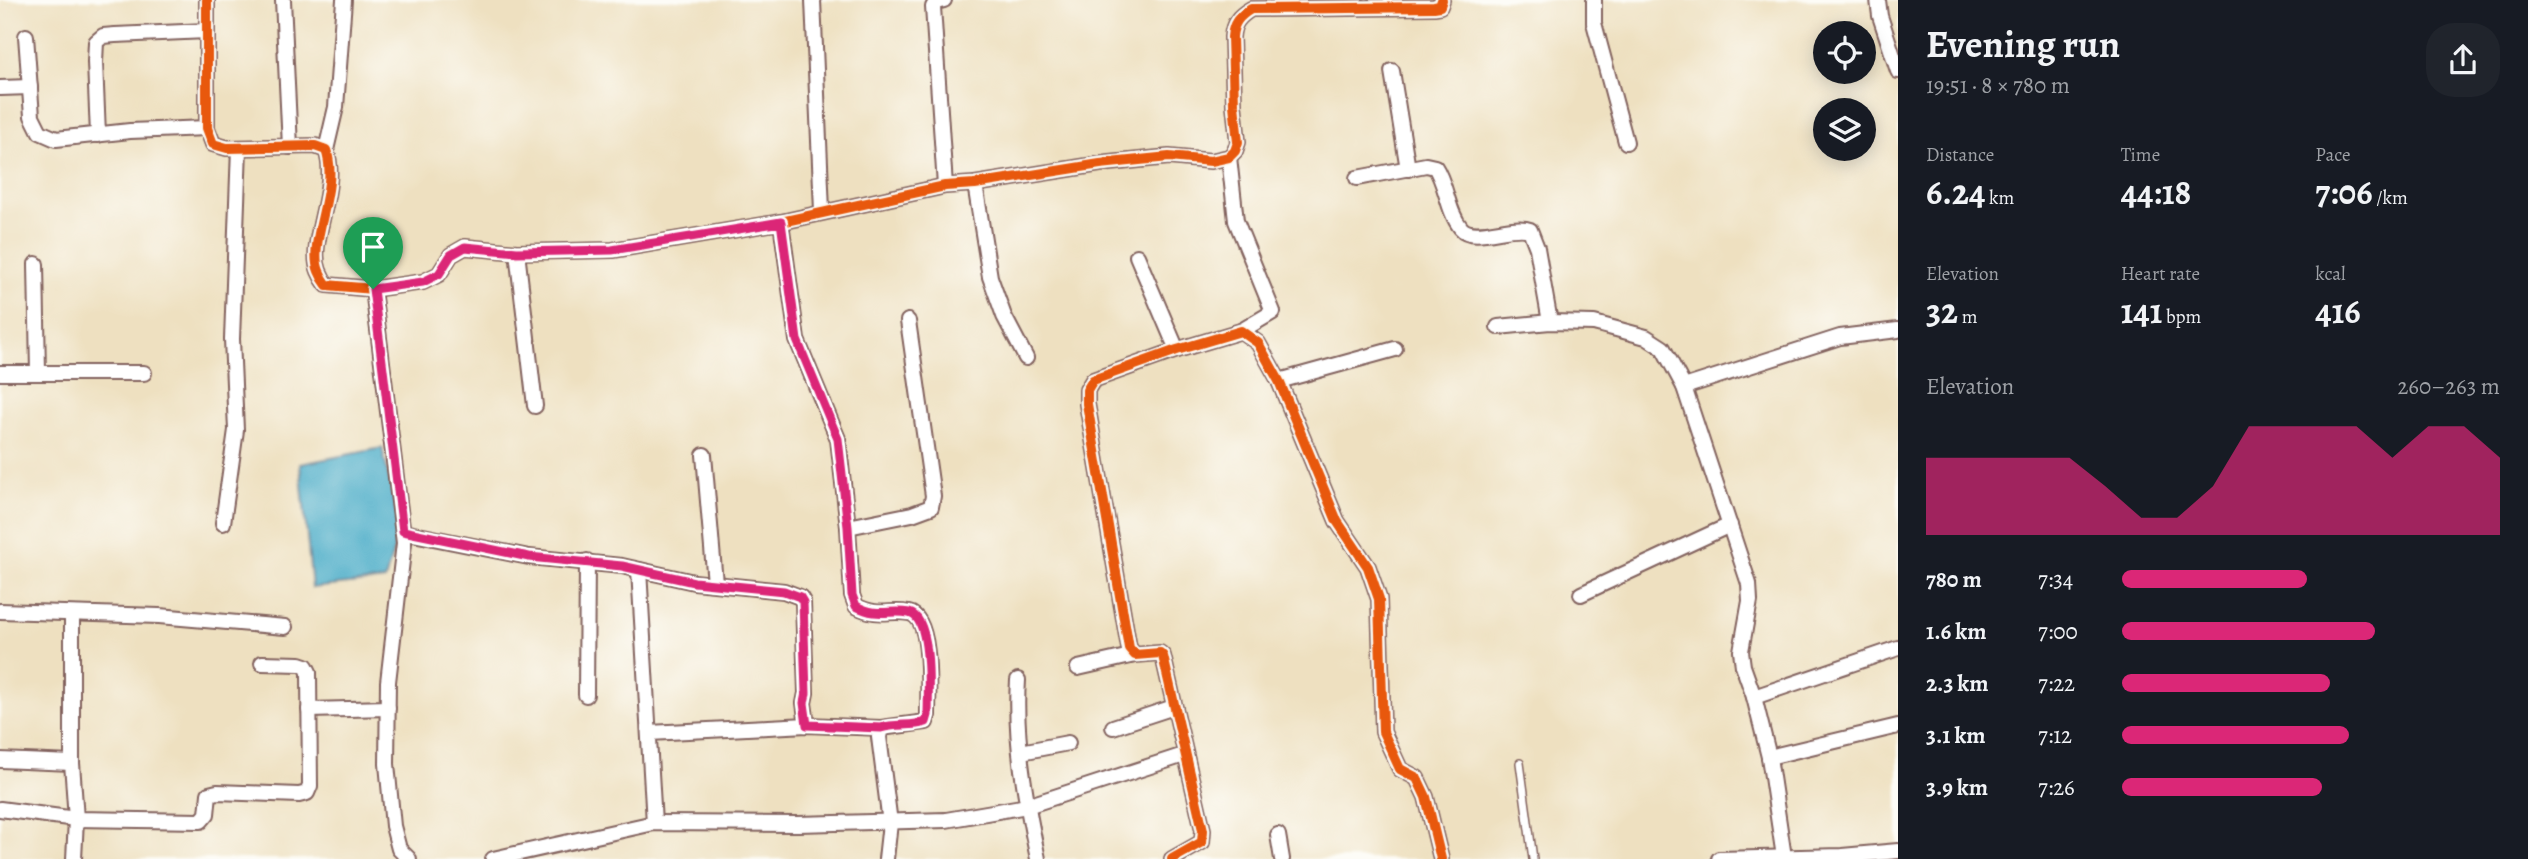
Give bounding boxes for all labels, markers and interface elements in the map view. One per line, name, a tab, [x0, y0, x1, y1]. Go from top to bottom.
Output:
text: Evening run	[1926, 18, 2120, 70]
map controls	[1813, 21, 1876, 161]
button: locate	[1813, 21, 1876, 84]
button: share	[2426, 23, 2500, 97]
text: 19:51 · 8 × 780 m	[1926, 70, 2070, 101]
button: layers	[1813, 98, 1876, 161]
text: Distance	[1926, 142, 1994, 168]
text: Time	[2121, 142, 2160, 168]
text: Pace	[2315, 142, 2351, 168]
text: 6.24	[1926, 168, 1985, 216]
text: 44:18	[2121, 168, 2191, 216]
text: 7:06	[2315, 168, 2373, 216]
text: km	[1985, 185, 2014, 211]
text: /km	[2373, 185, 2408, 211]
pin	[343, 217, 403, 289]
icon: arrive	[354, 228, 392, 266]
text: Elevation	[1926, 261, 1999, 287]
text: Heart rate	[2121, 261, 2200, 287]
text: kcal	[2315, 261, 2346, 287]
text: 32	[1926, 287, 1958, 335]
text: 141	[2121, 287, 2162, 335]
text: 416	[2315, 287, 2361, 335]
text: m	[1958, 304, 1978, 330]
text: bpm	[2162, 304, 2201, 330]
text: Elevation	[1926, 371, 2014, 402]
text: 260–263 m	[2397, 371, 2500, 402]
text: 780 m	[1926, 564, 1982, 595]
text: 7:34	[2038, 564, 2073, 595]
text: 1.6 km	[1926, 616, 1986, 647]
text: 7:00	[2038, 616, 2078, 647]
text: 2.3 km	[1926, 668, 1989, 699]
text: 7:22	[2038, 668, 2075, 699]
text: 3.1 km	[1926, 720, 1986, 751]
text: 7:12	[2038, 720, 2072, 751]
text: 3.9 km	[1926, 772, 1988, 803]
text: 7:26	[2038, 772, 2075, 803]

